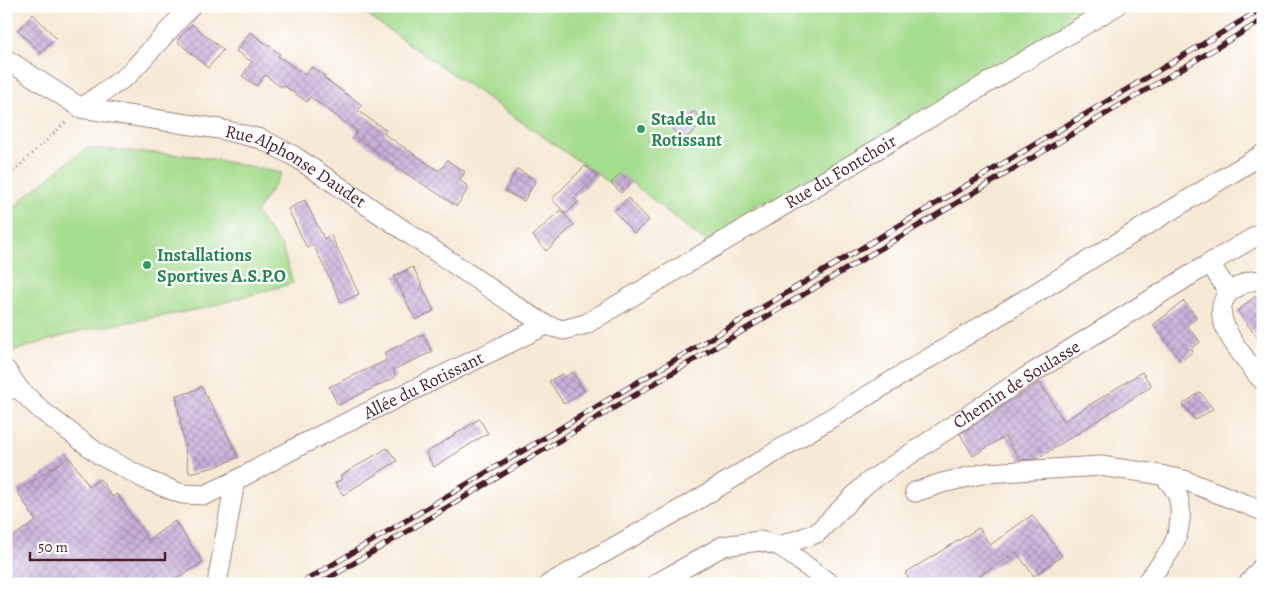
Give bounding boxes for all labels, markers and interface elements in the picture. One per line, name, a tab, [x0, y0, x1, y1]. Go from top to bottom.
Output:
place label: Stade du Rotissant	[651, 107, 722, 152]
street label: Rue Alphonse Daudet	[223, 119, 371, 213]
marker: Stade du Rotissant	[635, 123, 647, 135]
street label: Rue du Fontchoir	[780, 129, 901, 214]
place label: Installations Sportives A.S.P.O	[157, 243, 286, 288]
marker: Installations Sportives A.S.P.O	[141, 259, 153, 271]
street label: Chemin de Soulasse	[948, 334, 1085, 434]
street label: Allée du Rotissant	[358, 345, 487, 425]
scale bar	[30, 530, 165, 562]
text: 50 m	[38, 537, 68, 557]

